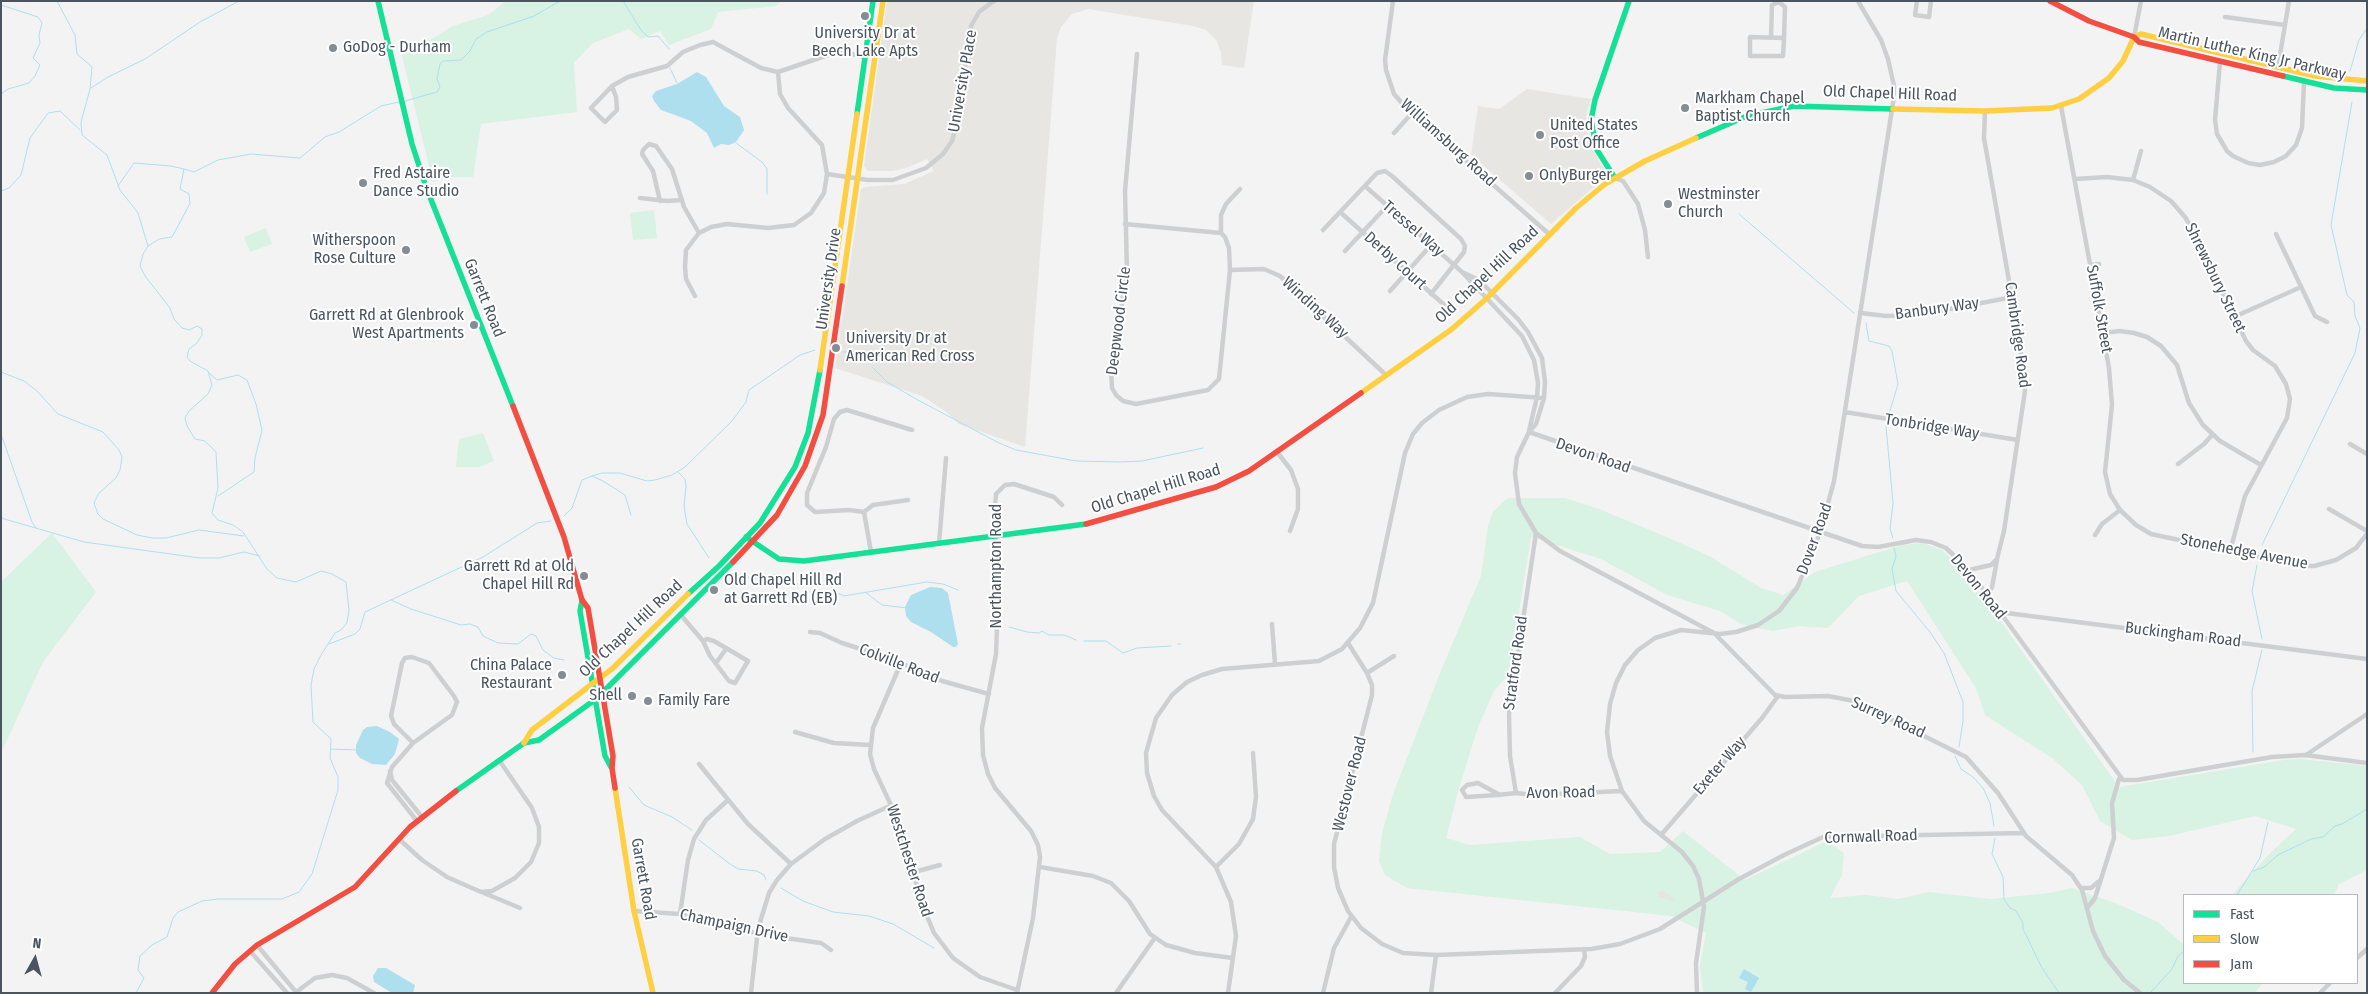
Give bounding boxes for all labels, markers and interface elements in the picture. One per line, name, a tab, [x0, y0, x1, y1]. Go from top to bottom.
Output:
marker: University Dr at Beech Lake Apts	[859, 10, 871, 22]
street label: Martin Luther King Jr Parkway	[2156, 23, 2348, 85]
place label: University Dr at Beech Lake Apts	[812, 24, 918, 62]
street label: University Place	[945, 28, 981, 134]
place label: GoDog - Durham	[343, 38, 451, 58]
marker: GoDog - Durham	[327, 42, 339, 54]
street label: Old Chapel Hill Road	[1823, 82, 1957, 106]
place label: Markham Chapel Baptist Church	[1695, 89, 1804, 127]
street label: Williamsburg Road	[1396, 95, 1500, 191]
marker: Markham Chapel Baptist Church	[1679, 102, 1691, 114]
place label: United States Post Office	[1550, 116, 1638, 154]
marker: United States Post Office	[1534, 129, 1546, 141]
place label: Fred Astaire Dance Studio	[373, 164, 459, 202]
place label: OnlyBurger	[1539, 166, 1612, 186]
marker: OnlyBurger	[1523, 170, 1535, 182]
marker: Fred Astaire Dance Studio	[357, 177, 369, 189]
place label: Westminster Church	[1678, 185, 1760, 223]
street label: Tressel Way	[1378, 197, 1448, 261]
marker: Westminster Church	[1662, 198, 1674, 210]
street label: Shrewsbury Street	[2180, 220, 2250, 336]
street label: Old Chapel Hill Road	[1431, 222, 1543, 328]
street label: University Drive	[812, 227, 846, 331]
street label: Derby Court	[1360, 228, 1430, 294]
place label: Witherspoon Rose Culture	[312, 231, 396, 269]
marker: Witherspoon Rose Culture	[400, 244, 412, 256]
street label: Garrett Road	[460, 256, 508, 340]
street label: Suffolk Street	[2082, 263, 2116, 355]
street label: Deepwood Circle	[1103, 266, 1135, 376]
street label: Winding Way	[1278, 273, 1352, 343]
street label: Cambridge Road	[2000, 281, 2034, 389]
street label: Banbury Way	[1894, 294, 1980, 324]
place label: Garrett Rd at Glenbrook West Apartments	[309, 306, 464, 344]
marker: Garrett Rd at Glenbrook West Apartments	[468, 319, 480, 331]
place label: University Dr at American Red Cross	[846, 329, 975, 367]
marker: University Dr at American Red Cross	[830, 342, 842, 354]
street label: Tonbridge Way	[1883, 410, 1981, 444]
street label: Devon Road	[1553, 434, 1633, 478]
street label: Old Chapel Hill Road	[1089, 460, 1223, 518]
street label: Dover Road	[1793, 500, 1837, 578]
street label: Northampton Road	[987, 504, 1007, 628]
street label: Stonehedge Avenue	[2179, 530, 2309, 574]
street label: Devon Road	[1946, 551, 2010, 623]
place label: Garrett Rd at Old Chapel Hill Rd	[464, 557, 574, 595]
marker: Garrett Rd at Old Chapel Hill Rd	[578, 570, 590, 582]
place label: Old Chapel Hill Rd at Garrett Rd (EB)	[724, 571, 842, 609]
street label: Old Chapel Hill Road	[575, 576, 687, 682]
marker: Old Chapel Hill Rd at Garrett Rd (EB)	[708, 584, 720, 596]
street label: Stratford Road	[1500, 615, 1532, 711]
street label: Buckingham Road	[2124, 618, 2242, 652]
street label: Colville Road	[856, 640, 942, 688]
place label: China Palace Restaurant	[470, 656, 552, 694]
marker: China Palace Restaurant	[556, 669, 568, 681]
place label: Shell	[589, 686, 622, 706]
marker: Shell	[626, 690, 638, 702]
place label: Family Fare	[658, 691, 730, 711]
street label: Surrey Road	[1848, 693, 1928, 743]
marker: Family Fare	[642, 695, 654, 707]
street label: Exeter Way	[1690, 733, 1750, 799]
street label: Westover Road	[1329, 734, 1371, 834]
street label: Avon Road	[1526, 783, 1596, 803]
street label: Westchester Road	[882, 802, 936, 920]
street label: Cornwall Road	[1824, 826, 1918, 848]
street label: Garrett Road	[626, 836, 660, 922]
legend	[2183, 894, 2358, 984]
street label: Champaign Drive	[678, 905, 790, 947]
text: Fast	[2230, 905, 2254, 923]
text: Slow	[2230, 930, 2259, 948]
north arrow	[10, 934, 60, 984]
text: N	[32, 935, 42, 953]
text: Jam	[2230, 955, 2253, 973]

